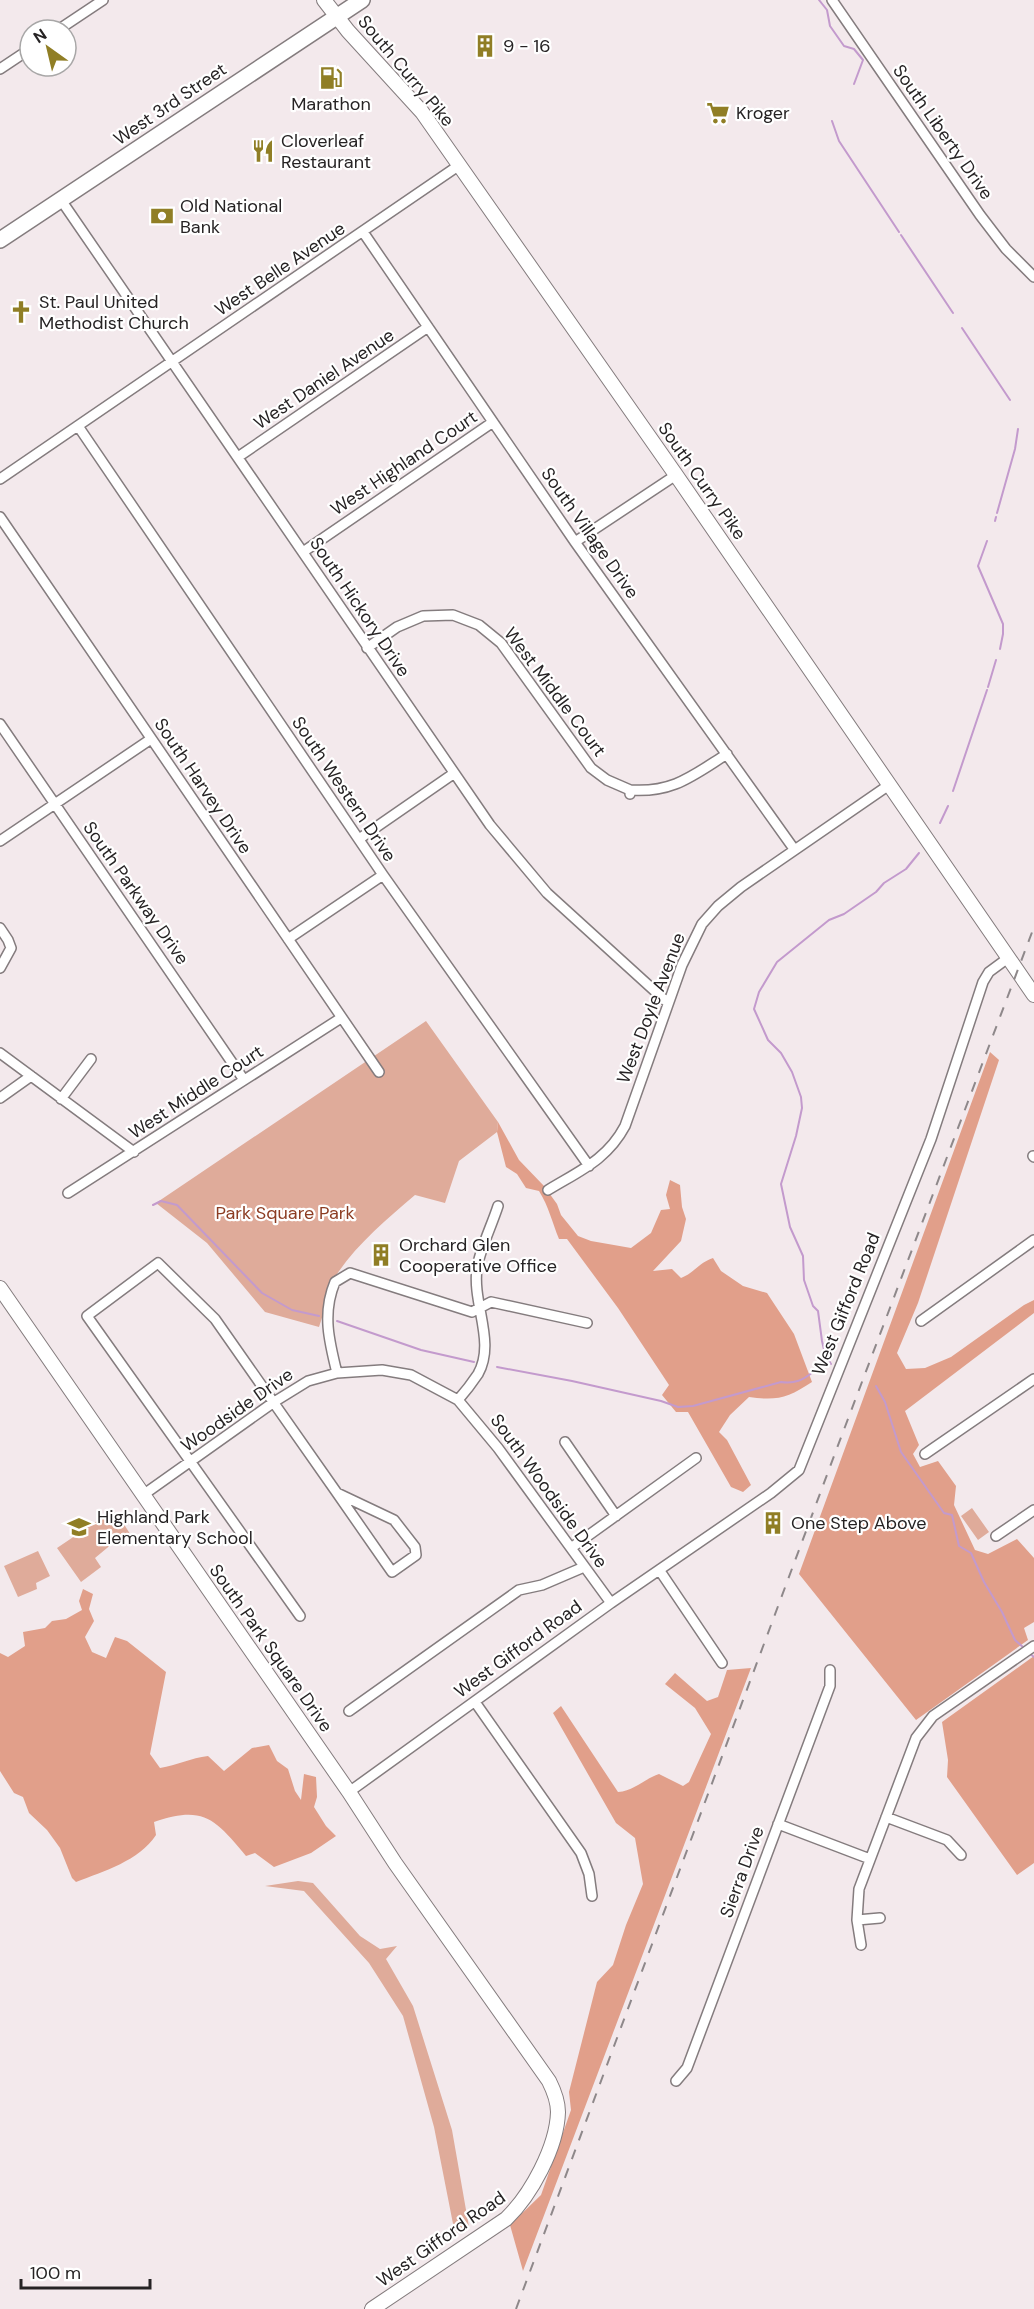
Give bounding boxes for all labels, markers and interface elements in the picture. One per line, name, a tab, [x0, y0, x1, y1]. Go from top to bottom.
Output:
street label: South Curry Pike	[352, 10, 460, 132]
north arrow	[18, 18, 78, 78]
text: N	[29, 24, 51, 48]
building icon: 9 - 16	[472, 33, 498, 59]
place label: 9 - 16	[503, 34, 551, 58]
street label: West 3rd Street	[109, 57, 231, 151]
street label: South Liberty Drive	[887, 60, 999, 204]
fuel station icon: Marathon	[318, 65, 344, 91]
place label: Marathon	[291, 92, 371, 116]
supermarket icon: Kroger	[705, 100, 731, 126]
place label: Kroger	[736, 101, 790, 125]
place label: Cloverleaf Restaurant	[281, 129, 371, 174]
restaurant icon: Cloverleaf Restaurant	[250, 138, 276, 164]
place label: Old National Bank	[180, 194, 282, 239]
bank icon: Old National Bank	[149, 203, 175, 229]
street label: West Belle Avenue	[210, 216, 350, 322]
place label: St. Paul United Methodist Church	[39, 290, 189, 335]
church icon: St. Paul United Methodist Church	[8, 299, 34, 325]
street label: West Daniel Avenue	[249, 323, 399, 435]
street label: West Highland Court	[326, 405, 482, 521]
street label: South Curry Pike	[652, 417, 752, 545]
street label: South Village Drive	[536, 463, 644, 603]
street label: South Hickory Drive	[304, 532, 416, 682]
street label: West Middle Court	[499, 623, 611, 761]
street label: South Western Drive	[286, 712, 402, 866]
street label: South Harvey Drive	[149, 714, 257, 858]
street label: South Parkway Drive	[78, 817, 194, 969]
street label: West Doyle Avenue	[611, 929, 691, 1087]
street label: West Middle Court	[124, 1039, 268, 1145]
park label: Park Square Park	[215, 1201, 355, 1225]
street label: West Gifford Road	[806, 1229, 886, 1379]
place label: Orchard Glen Cooperative Office	[399, 1233, 557, 1278]
building icon: Orchard Glen Cooperative Office	[368, 1242, 394, 1268]
street label: Woodside Drive	[176, 1362, 298, 1458]
street label: South Woodside Drive	[485, 1409, 613, 1573]
place label: Highland Park Elementary School	[97, 1505, 253, 1550]
building icon: One Step Above	[760, 1510, 786, 1536]
place label: One Step Above	[791, 1511, 927, 1535]
school or university icon: Highland Park Elementary School	[66, 1514, 92, 1540]
street label: South Park Square Drive	[204, 1559, 338, 1737]
street label: West Gifford Road	[449, 1595, 587, 1703]
street label: Sierra Drive	[714, 1823, 770, 1921]
street label: West Gifford Road	[372, 2186, 510, 2292]
scale bar	[21, 2252, 150, 2290]
text: 100 m	[30, 2261, 81, 2285]

